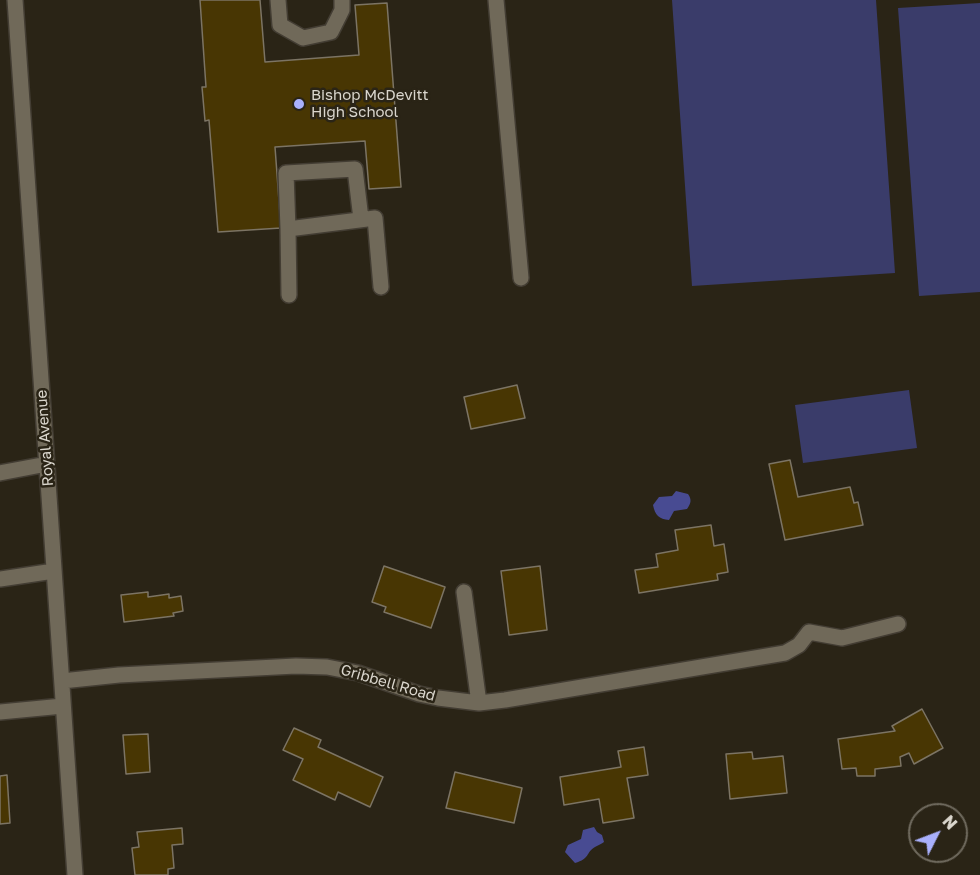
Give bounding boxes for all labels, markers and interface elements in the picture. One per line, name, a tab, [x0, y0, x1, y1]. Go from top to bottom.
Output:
place label: Bishop McDevitt High School	[311, 86, 428, 121]
marker: Bishop McDevitt High School	[292, 97, 306, 111]
street label: Royal Avenue	[33, 389, 57, 487]
street label: Gribbell Road	[339, 661, 437, 705]
north arrow	[908, 803, 968, 863]
text: N	[938, 811, 961, 834]

